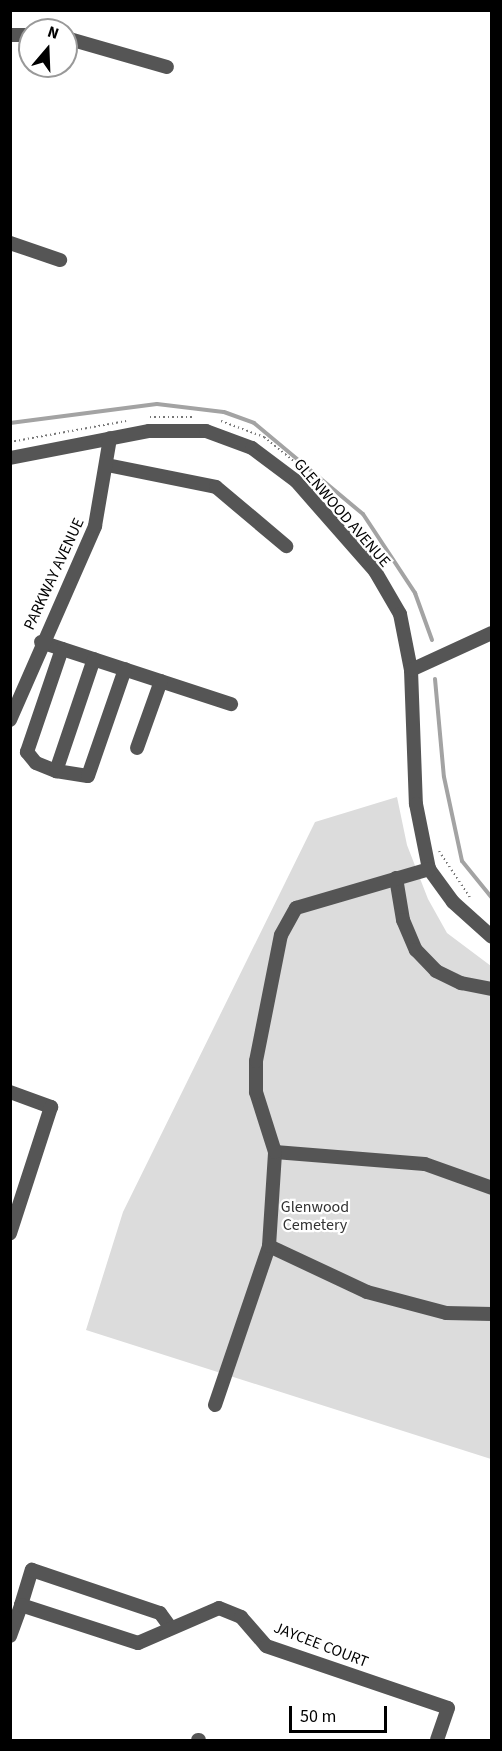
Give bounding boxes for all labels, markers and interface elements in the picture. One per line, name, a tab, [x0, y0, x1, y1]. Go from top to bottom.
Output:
north arrow	[18, 18, 78, 78]
text: N	[45, 21, 62, 45]
street label: GLENWOOD AVENUE	[290, 455, 394, 571]
street label: PARKWAY AVENUE	[20, 515, 88, 633]
park label: Glenwood Cemetery	[281, 1197, 349, 1235]
street label: JAYCEE COURT	[271, 1618, 371, 1672]
scale bar	[292, 1694, 390, 1732]
text: 50 m	[300, 1704, 336, 1729]

